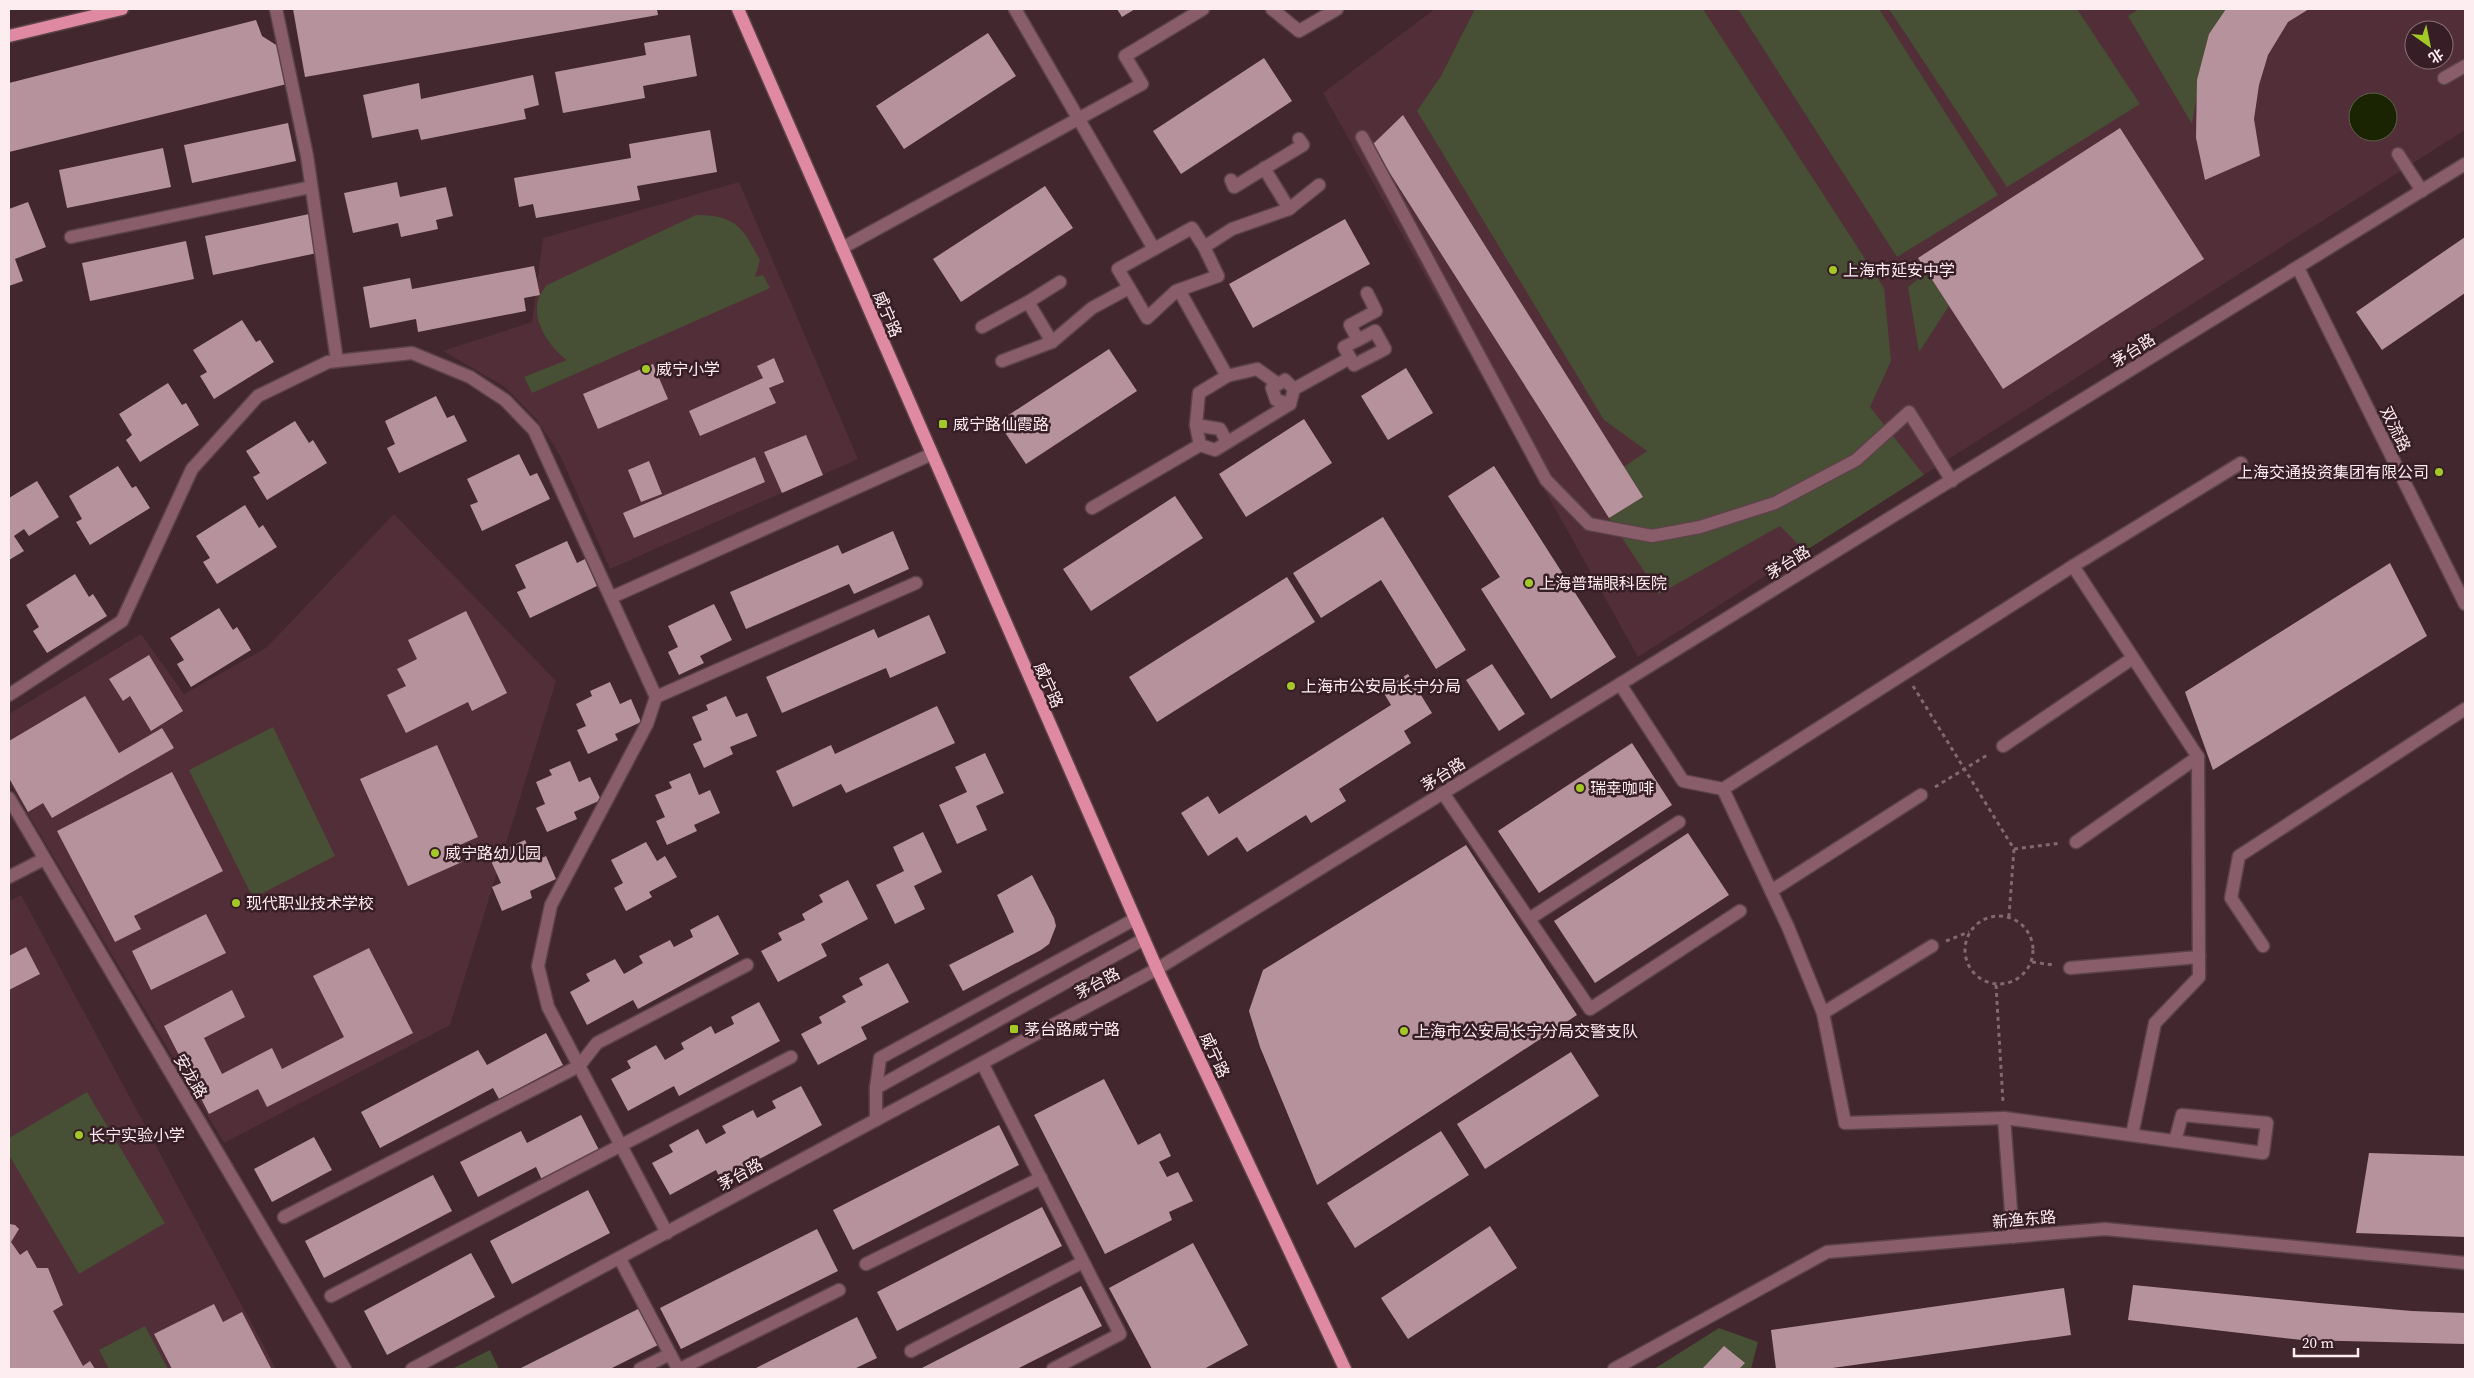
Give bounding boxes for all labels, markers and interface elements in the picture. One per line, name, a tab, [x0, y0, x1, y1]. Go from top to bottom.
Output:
north arrow	[2404, 20, 2454, 70]
text: 北	[2425, 44, 2447, 68]
place label: 上海市延安中学	[1843, 259, 1955, 281]
marker: 上海市延安中学	[1827, 264, 1839, 276]
street label: 威宁路	[868, 288, 908, 340]
street label: 茅台路	[2107, 328, 2159, 372]
place label: 威宁小学	[656, 358, 720, 380]
marker: 威宁小学	[640, 363, 652, 375]
street label: 双流路	[2376, 403, 2416, 455]
place label: 威宁路仙霞路	[953, 413, 1049, 435]
marker: 威宁路仙霞路	[937, 418, 949, 430]
place label: 上海交通投资集团有限公司	[2237, 461, 2429, 483]
marker: 上海交通投资集团有限公司	[2433, 466, 2445, 478]
street label: 茅台路	[1762, 540, 1814, 584]
place label: 上海普瑞眼科医院	[1539, 572, 1667, 594]
marker: 上海普瑞眼科医院	[1523, 577, 1535, 589]
street label: 威宁路	[1029, 659, 1069, 711]
place label: 上海市公安局长宁分局	[1301, 675, 1461, 697]
marker: 上海市公安局长宁分局	[1285, 680, 1297, 692]
street label: 茅台路	[1417, 752, 1469, 796]
place label: 瑞幸咖啡	[1590, 777, 1654, 799]
marker: 瑞幸咖啡	[1574, 782, 1586, 794]
place label: 威宁路幼儿园	[445, 842, 541, 864]
marker: 威宁路幼儿园	[429, 847, 441, 859]
place label: 现代职业技术学校	[246, 892, 374, 914]
marker: 现代职业技术学校	[230, 897, 242, 909]
street label: 茅台路	[1071, 962, 1123, 1004]
place label: 茅台路威宁路	[1024, 1018, 1120, 1040]
place label: 上海市公安局长宁分局交警支队	[1414, 1020, 1638, 1042]
marker: 茅台路威宁路	[1008, 1023, 1020, 1035]
marker: 上海市公安局长宁分局交警支队	[1398, 1025, 1410, 1037]
street label: 威宁路	[1195, 1029, 1235, 1081]
street label: 安龙路	[169, 1050, 213, 1102]
place label: 长宁实验小学	[89, 1124, 185, 1146]
marker: 长宁实验小学	[73, 1129, 85, 1141]
street label: 茅台路	[714, 1153, 766, 1195]
street label: 新渔东路	[1991, 1205, 2057, 1233]
scale bar	[2294, 1326, 2358, 1358]
text: 20 m	[2302, 1332, 2334, 1353]

